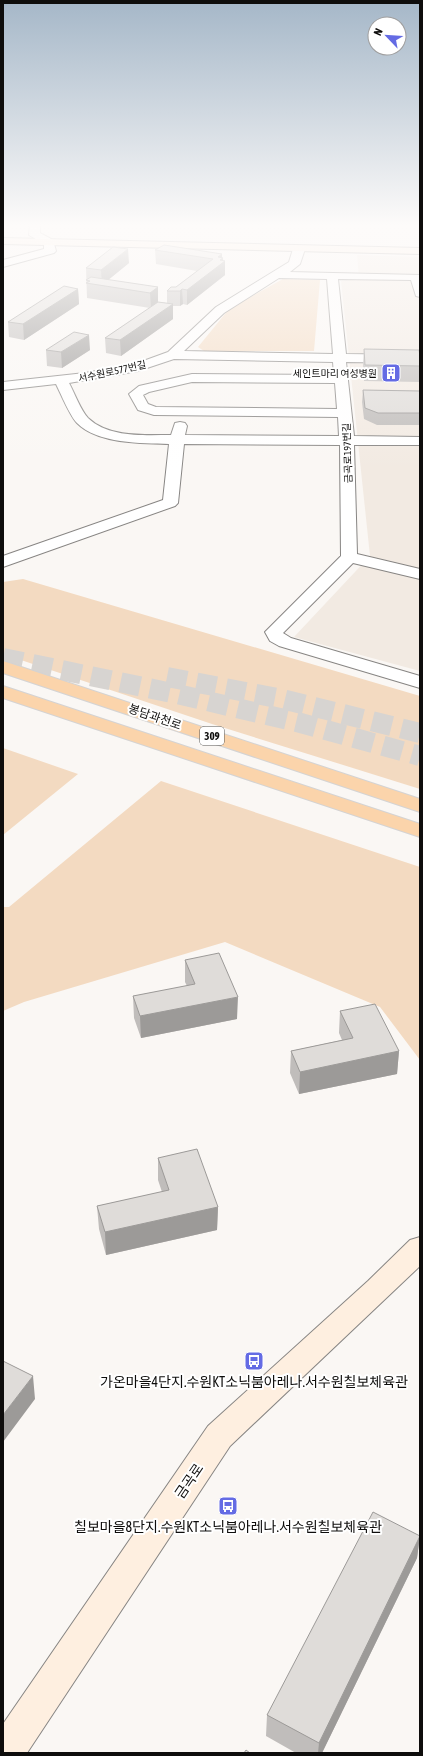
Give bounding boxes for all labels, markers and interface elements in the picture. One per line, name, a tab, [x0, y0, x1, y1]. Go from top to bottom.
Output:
north arrow	[367, 16, 407, 56]
text: N	[371, 26, 385, 37]
street label: 서수원로577번길	[77, 359, 147, 384]
building icon: 세인트마리 여성병원	[380, 362, 402, 384]
place label: 세인트마리 여성병원	[293, 368, 377, 379]
street label: 금곡로197번길	[341, 423, 354, 483]
street label: 봉담과천로	[127, 701, 183, 733]
road number: 309	[200, 727, 224, 745]
bus stop icon: 가온마을4단지.수원KT소닉붐아레나.서수원칠보체육관	[243, 1350, 265, 1372]
place label: 가온마을4단지.수원KT소닉붐아레나.서수원칠보체육관	[100, 1374, 408, 1390]
street label: 금곡로	[172, 1460, 207, 1501]
bus stop icon: 칠보마을8단지.수원KT소닉붐아레나.서수원칠보체육관	[217, 1495, 239, 1517]
place label: 칠보마을8단지.수원KT소닉붐아레나.서수원칠보체육관	[74, 1519, 382, 1535]

